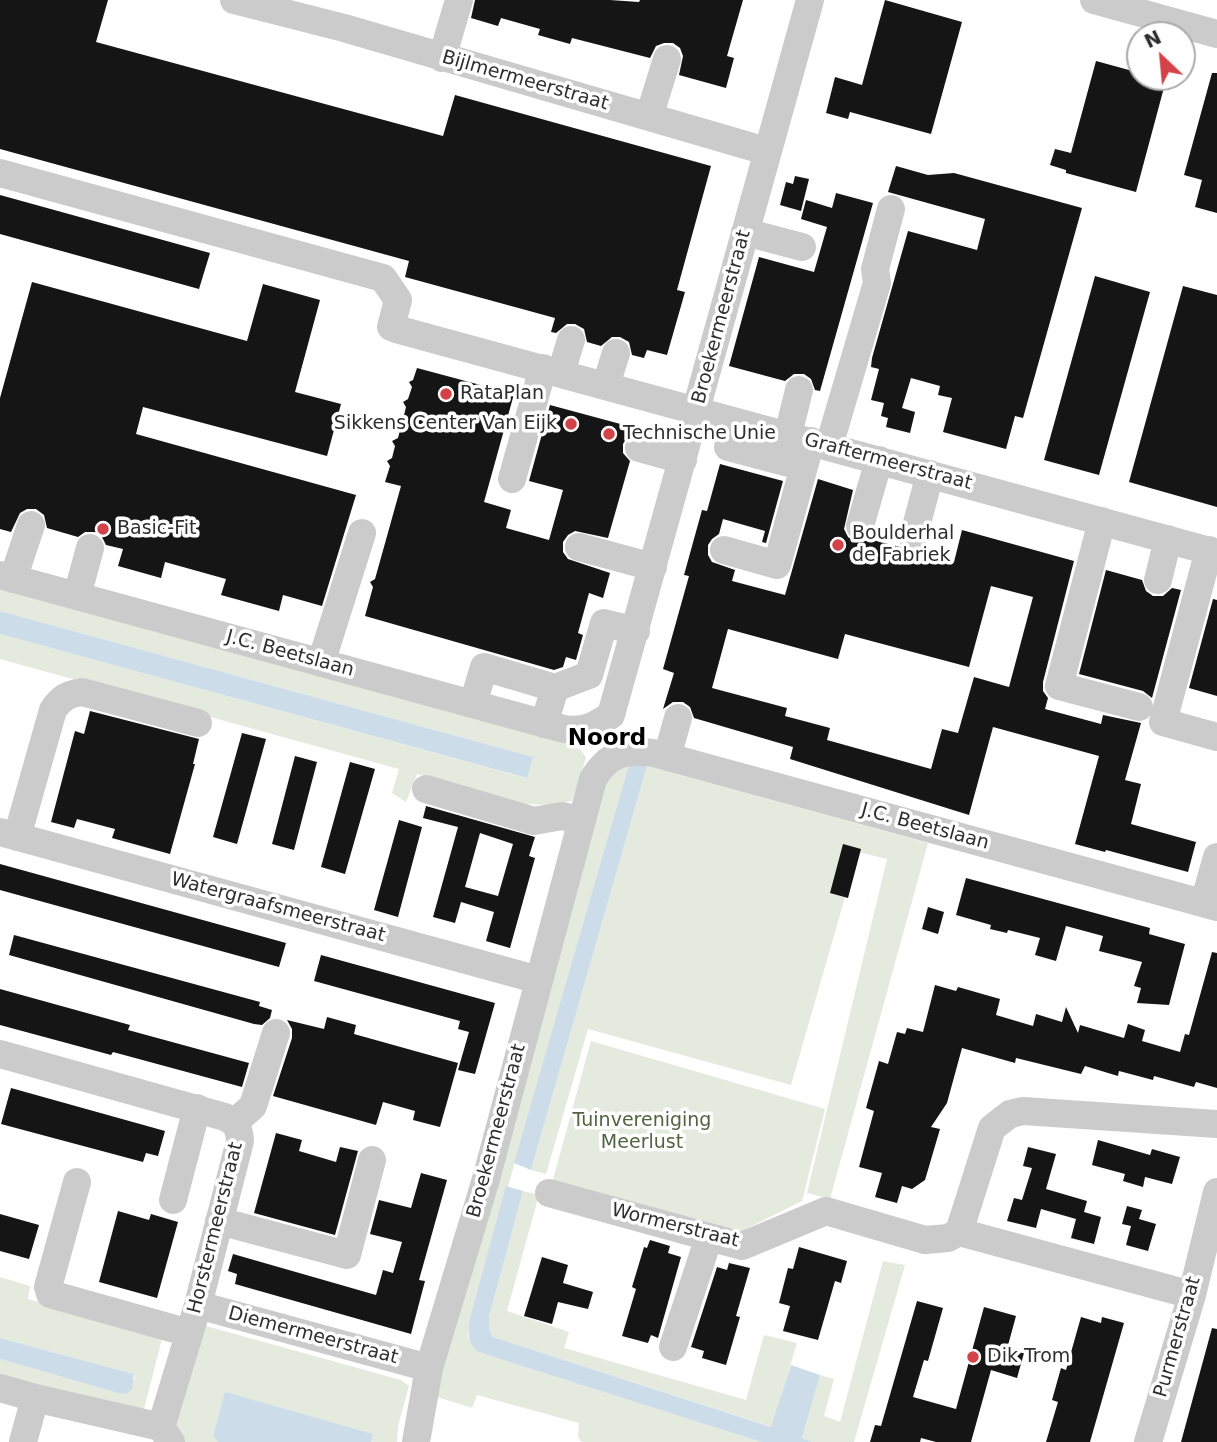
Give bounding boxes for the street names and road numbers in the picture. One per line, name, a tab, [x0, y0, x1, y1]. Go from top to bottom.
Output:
street label: Bijlmermeerstraat	[439, 46, 611, 116]
street label: Broekermeerstraat	[688, 228, 756, 406]
street label: Graftermeerstraat	[802, 429, 974, 495]
street label: J.C. Beetslaan	[224, 626, 356, 682]
street label: J.C. Beetslaan	[859, 799, 991, 855]
street label: Watergraafsmeerstraat	[168, 868, 388, 948]
street label: Broekermeerstraat	[463, 1042, 531, 1220]
street label: Horstermeerstraat	[184, 1140, 248, 1316]
street label: Wormerstraat	[609, 1199, 741, 1253]
street label: Purmerstraat	[1150, 1274, 1206, 1400]
street label: Diemermeerstraat	[226, 1302, 400, 1370]

